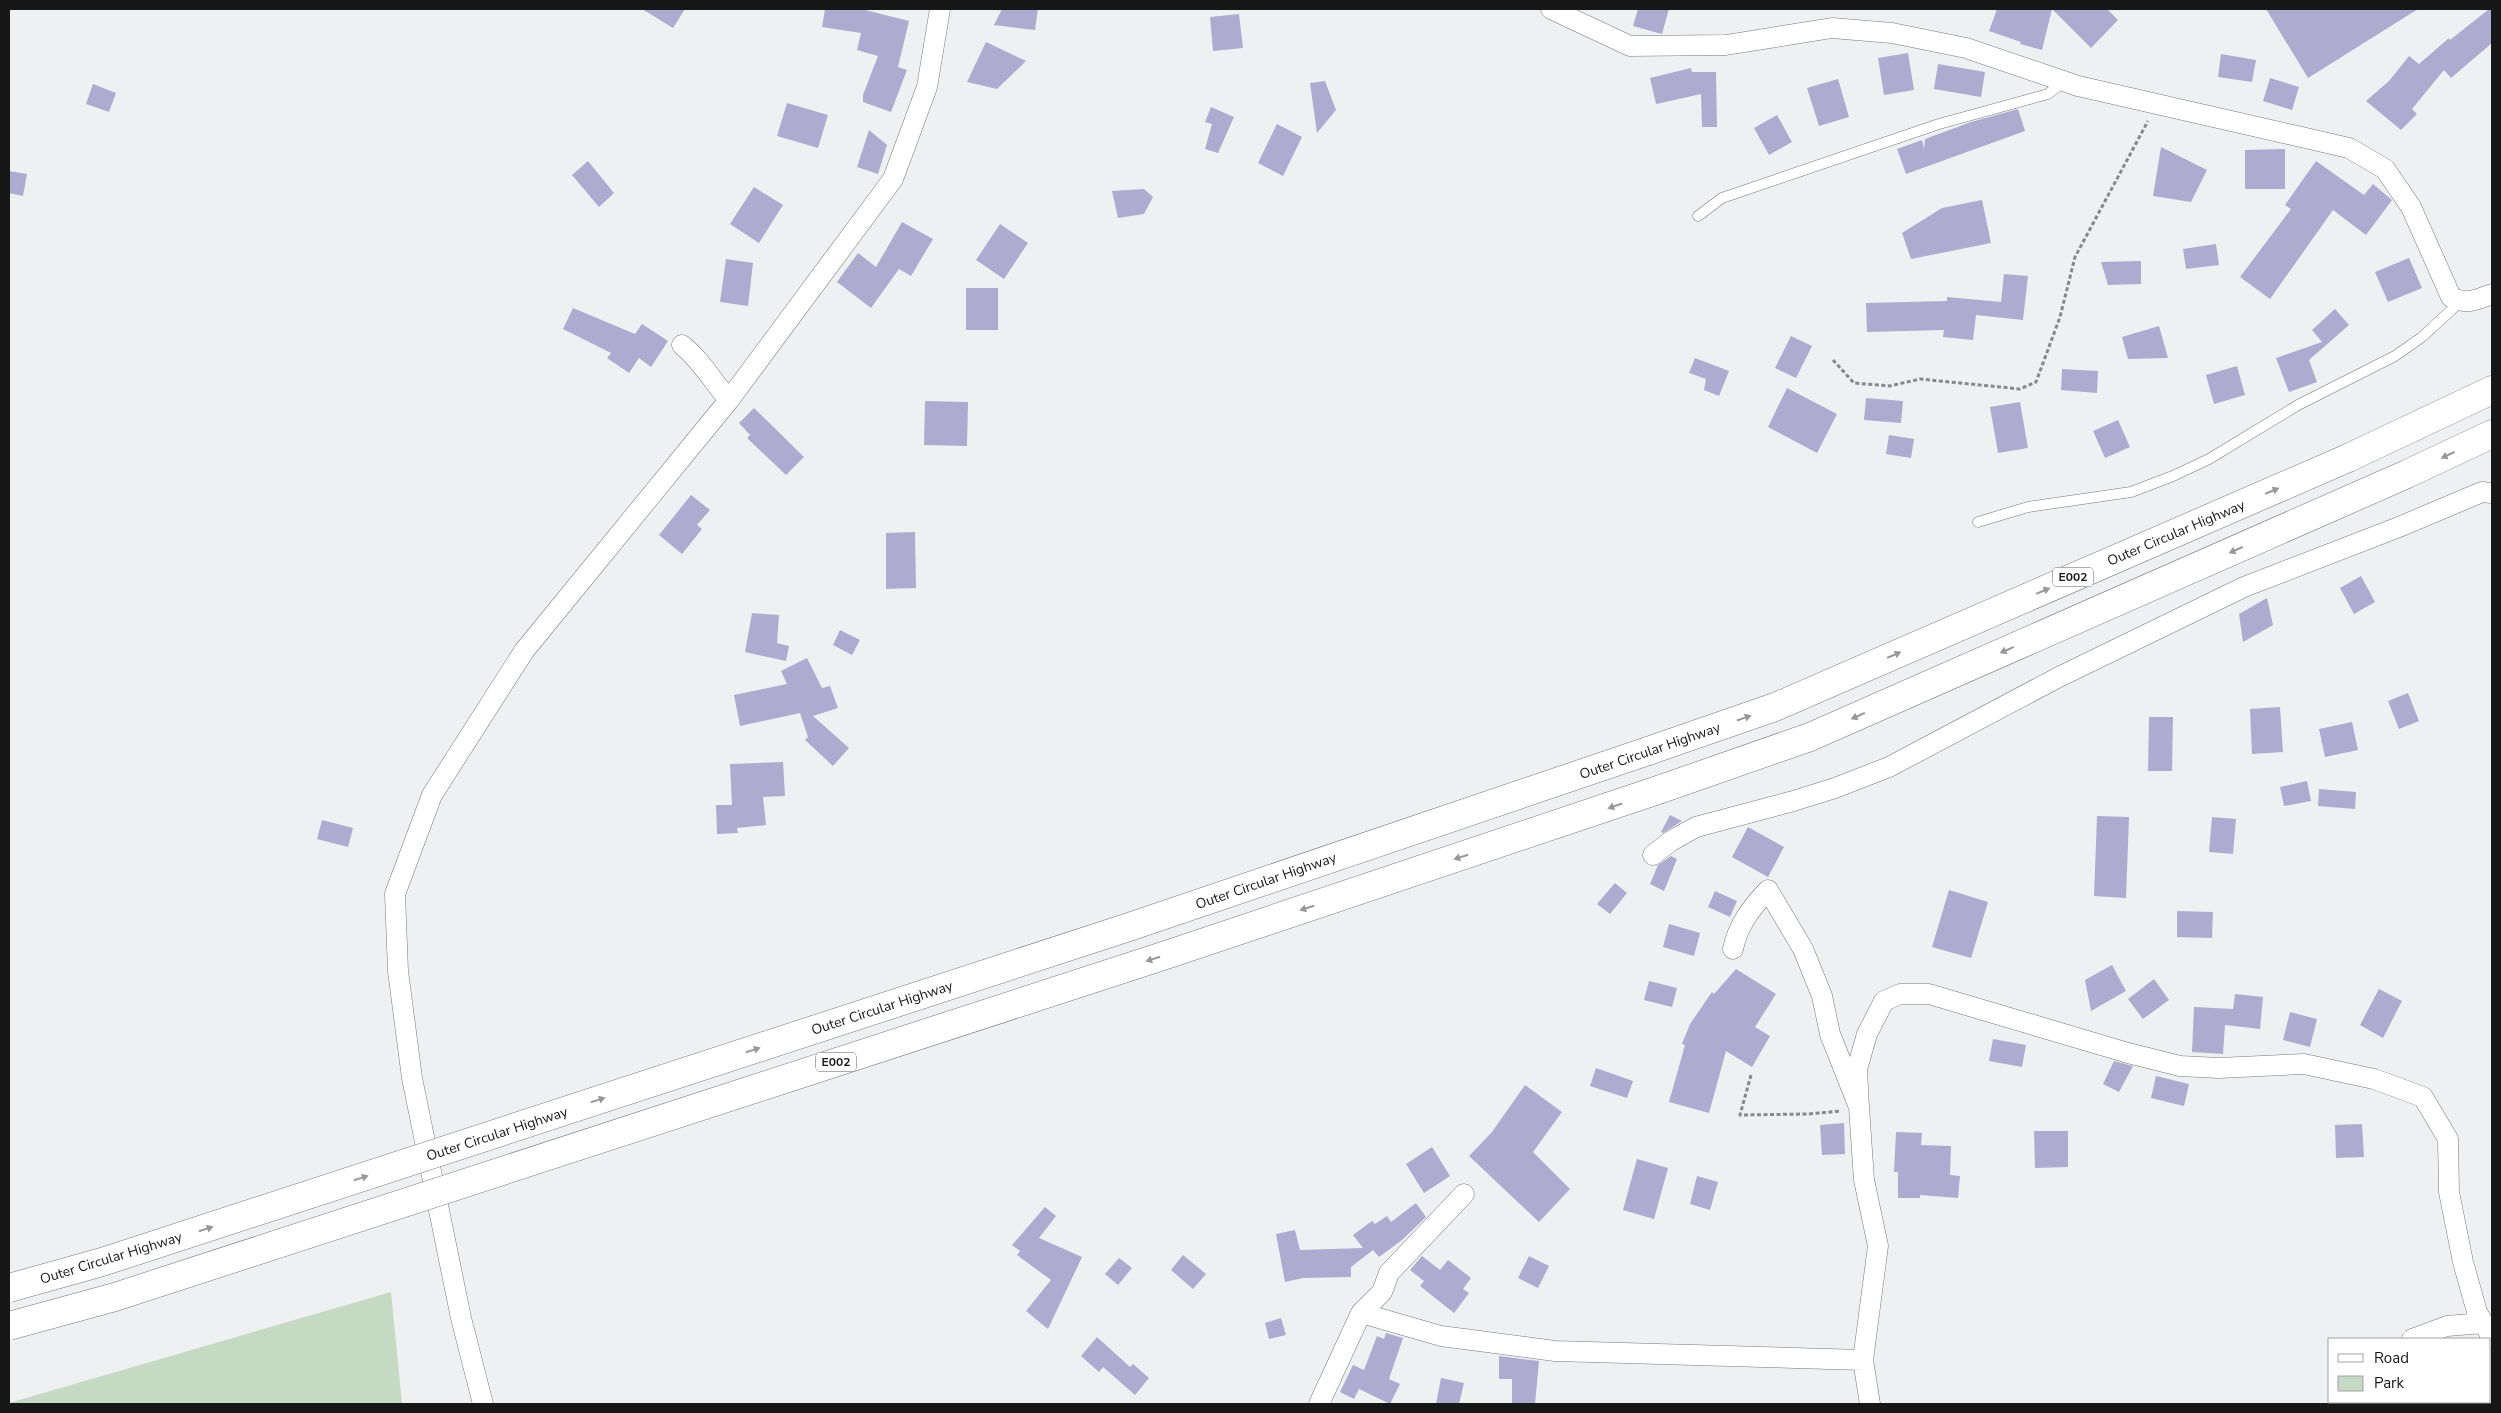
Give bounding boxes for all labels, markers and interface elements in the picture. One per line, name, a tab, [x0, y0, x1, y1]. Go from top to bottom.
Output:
one-way arrow	[2441, 451, 2455, 459]
one-way arrow	[2265, 487, 2279, 495]
street label: Outer Circular Highway	[2104, 495, 2248, 571]
one-way arrow	[2229, 546, 2243, 554]
road number: E002	[2053, 568, 2093, 586]
one-way arrow	[2036, 586, 2050, 594]
one-way arrow	[2000, 647, 2014, 655]
one-way arrow	[1887, 651, 1901, 659]
one-way arrow	[1851, 712, 1865, 720]
one-way arrow	[1737, 713, 1752, 721]
street label: Outer Circular Highway	[1577, 718, 1724, 784]
one-way arrow	[1608, 803, 1623, 810]
street label: Outer Circular Highway	[1193, 848, 1340, 914]
one-way arrow	[1454, 854, 1469, 862]
one-way arrow	[1299, 904, 1314, 912]
one-way arrow	[1145, 956, 1160, 963]
street label: Outer Circular Highway	[809, 976, 956, 1040]
one-way arrow	[745, 1046, 760, 1053]
road number: E002	[816, 1052, 856, 1072]
one-way arrow	[591, 1096, 606, 1104]
street label: Outer Circular Highway	[424, 1102, 571, 1166]
one-way arrow	[353, 1174, 368, 1181]
one-way arrow	[199, 1224, 214, 1232]
street label: Outer Circular Highway	[38, 1227, 185, 1289]
legend	[2328, 1338, 2491, 1403]
text: Road	[2374, 1348, 2409, 1368]
text: Park	[2374, 1373, 2404, 1393]

